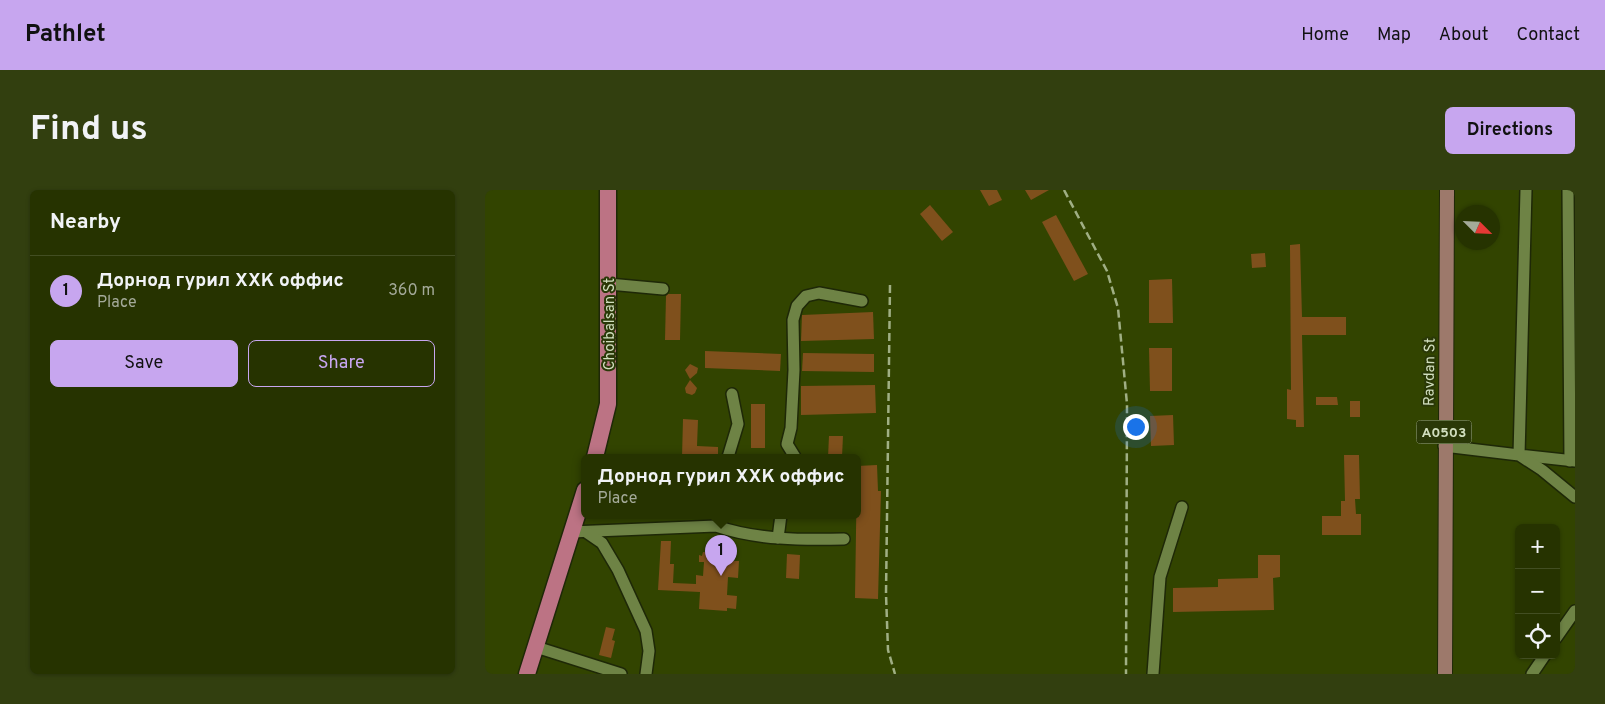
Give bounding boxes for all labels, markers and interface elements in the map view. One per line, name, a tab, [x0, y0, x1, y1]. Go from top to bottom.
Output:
text: Pathlet	[25, 20, 106, 50]
text: Home	[1301, 24, 1349, 47]
text: Map	[1377, 24, 1411, 47]
text: About	[1439, 24, 1488, 47]
text: Contact	[1516, 24, 1580, 47]
button: Directions	[1445, 107, 1575, 154]
text: Find us	[30, 108, 148, 152]
north arrow	[1455, 205, 1500, 250]
text: Nearby	[50, 209, 121, 236]
text: Дорнод гурил ХХК оффис	[97, 269, 344, 293]
street label: Choibalsan St	[601, 278, 620, 370]
text: 1	[63, 281, 69, 301]
text: 360 m	[388, 281, 435, 301]
text: Place	[97, 293, 137, 313]
street label: Ravdan St	[1420, 338, 1441, 406]
button: Save	[50, 340, 238, 387]
button: Share	[248, 340, 435, 387]
your location	[1123, 414, 1149, 440]
road number: A0503	[1417, 420, 1471, 443]
popup	[581, 454, 861, 519]
text: Дорнод гурил ХХК оффис	[598, 465, 844, 489]
text: Place	[598, 489, 637, 509]
map controls	[1515, 524, 1560, 659]
button: +	[1515, 524, 1560, 569]
pin: 1	[705, 535, 737, 576]
button: −	[1515, 569, 1560, 614]
button: locate	[1515, 614, 1560, 659]

